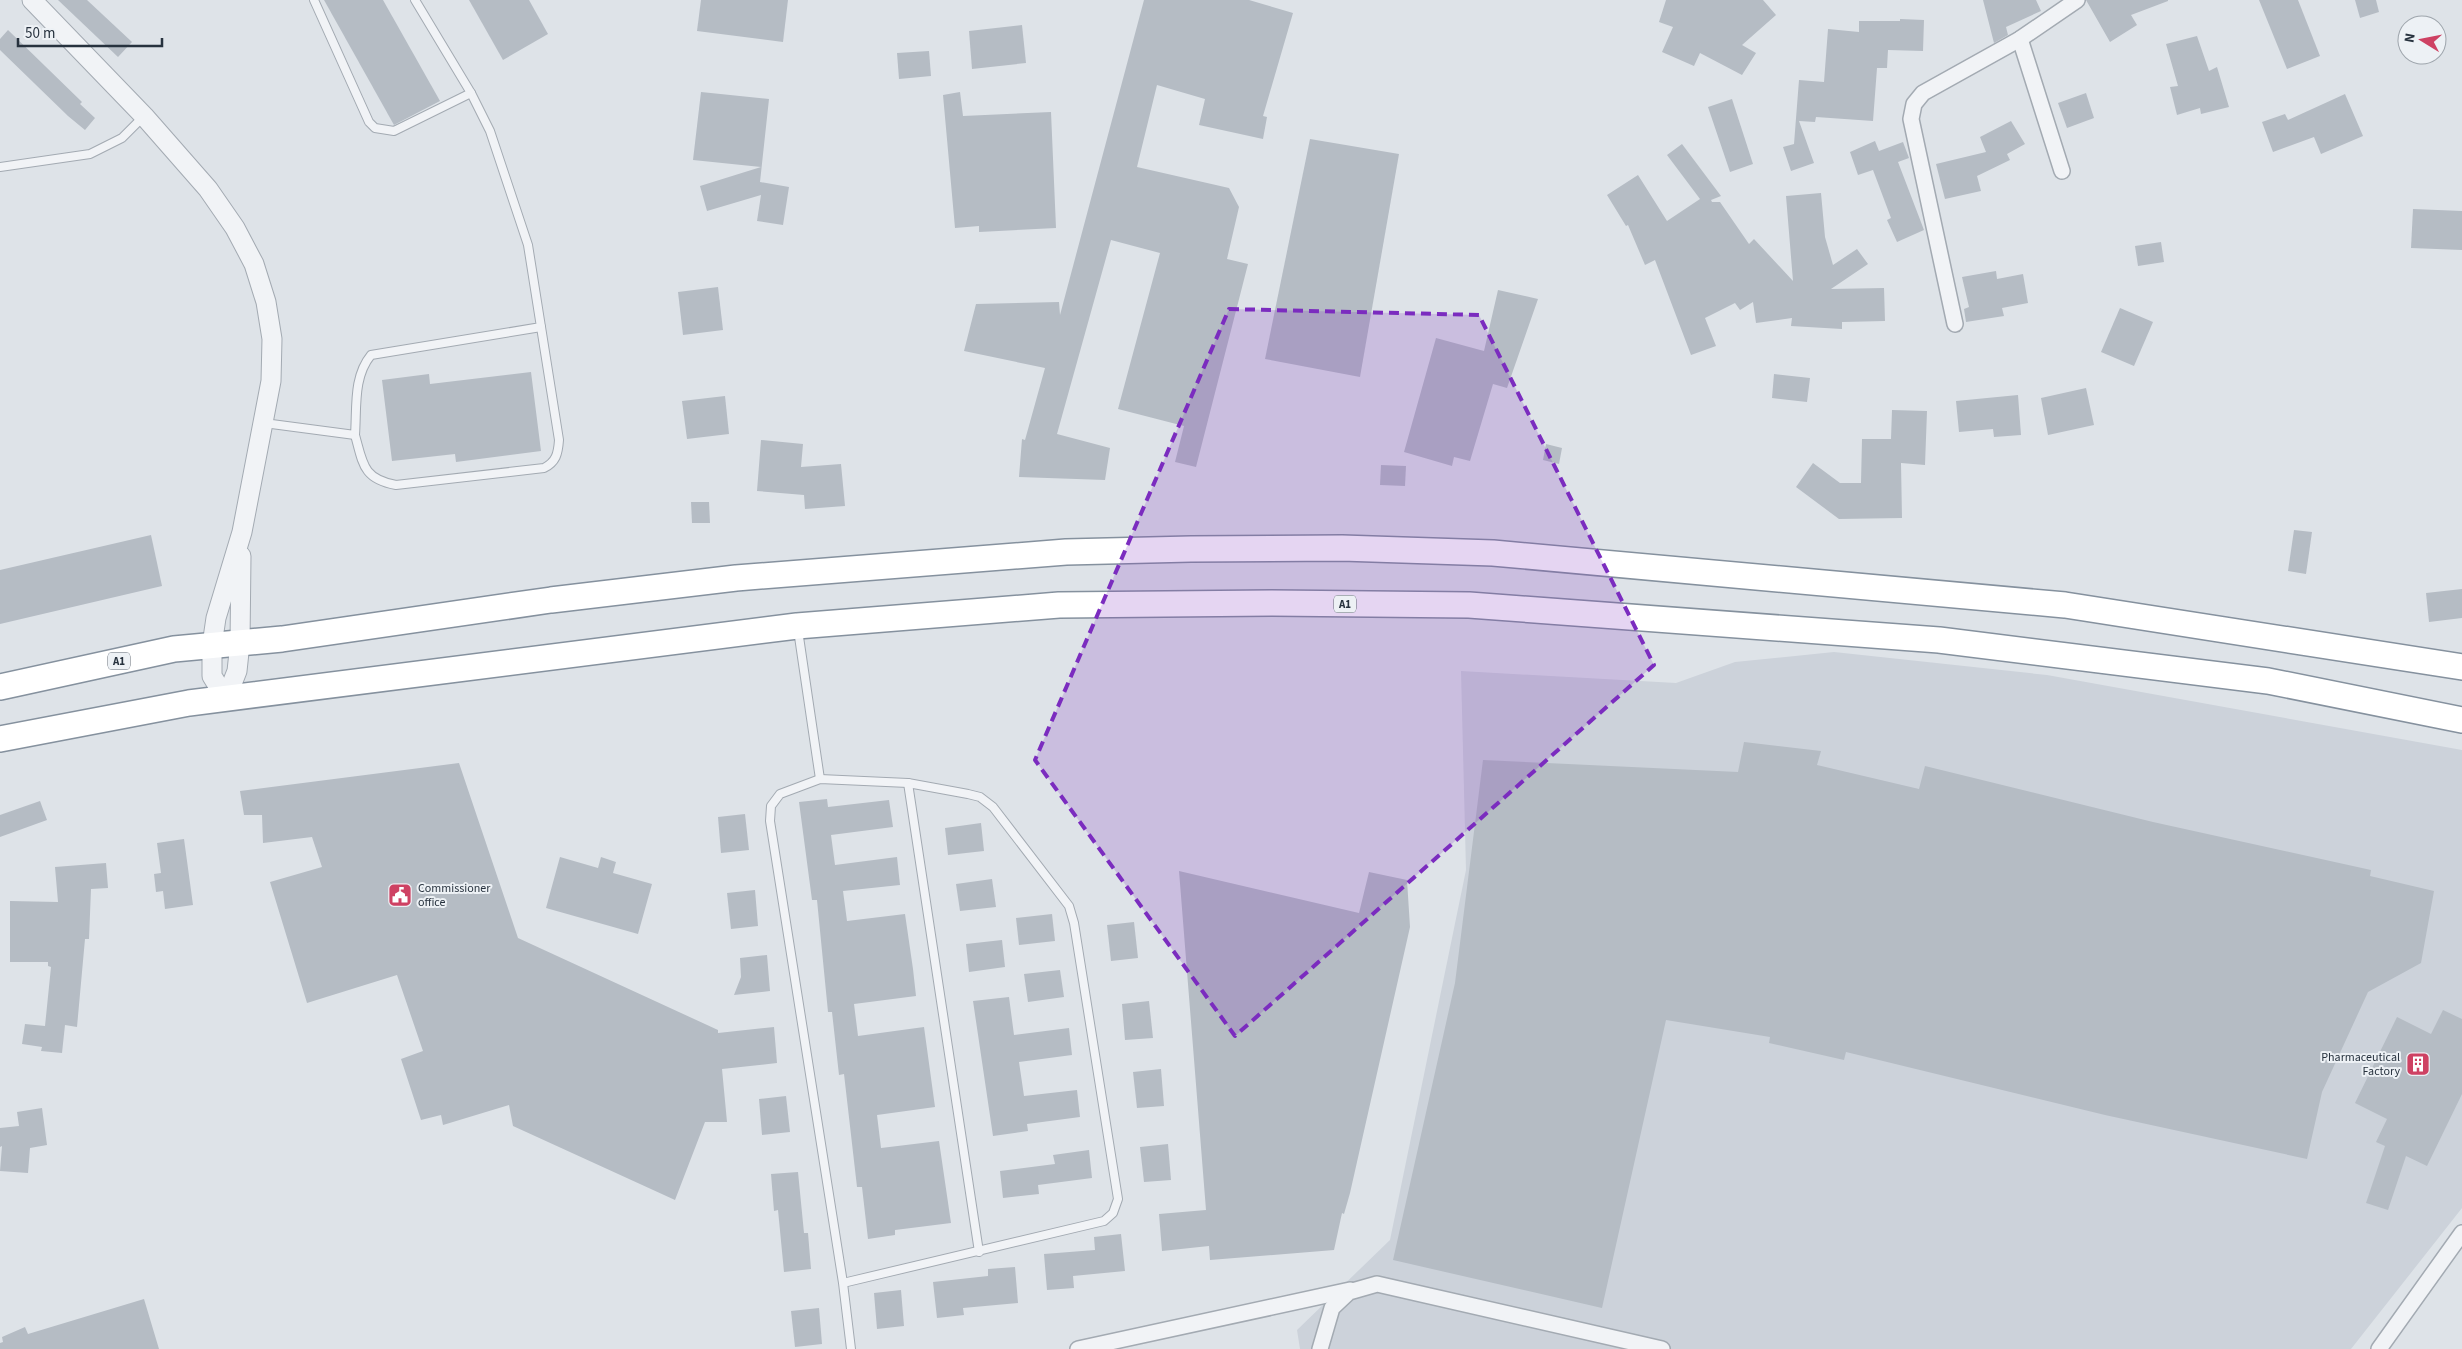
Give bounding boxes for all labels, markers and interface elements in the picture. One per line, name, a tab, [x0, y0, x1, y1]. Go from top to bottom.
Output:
scale bar	[18, 15, 161, 47]
north arrow	[2397, 15, 2447, 65]
text: 50 m	[25, 23, 55, 44]
text: N	[2400, 32, 2421, 44]
road number: A1	[1334, 596, 1356, 612]
road number: A1	[108, 652, 130, 669]
place label: Commissioner office	[418, 880, 491, 911]
public building icon: Commissioner office	[387, 882, 413, 908]
place label: Pharmaceutical Factory	[2321, 1049, 2400, 1080]
building icon: Pharmaceutical Factory	[2405, 1051, 2431, 1077]

